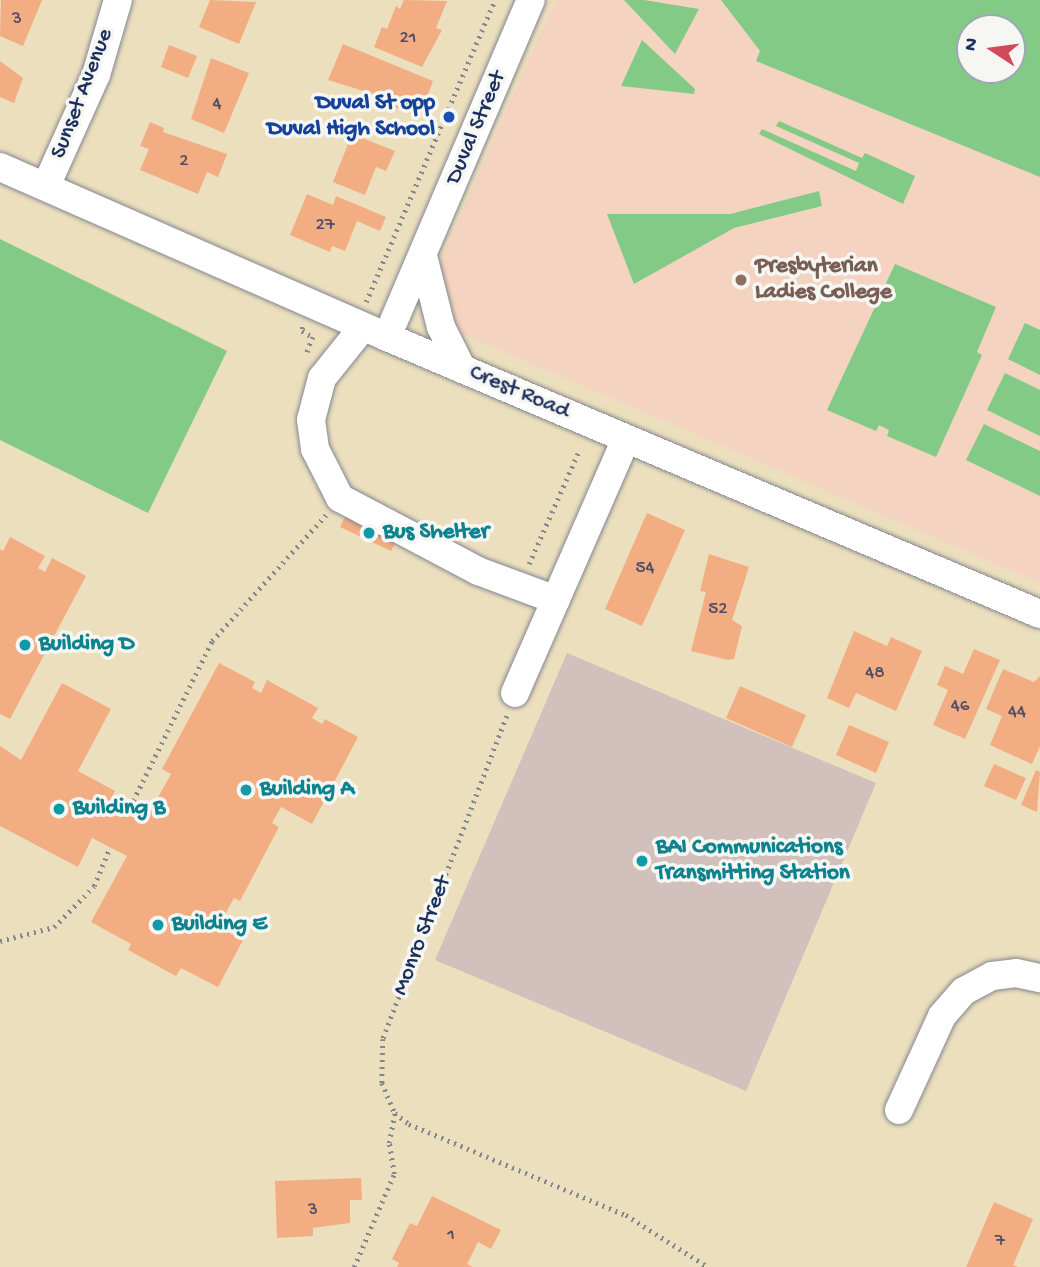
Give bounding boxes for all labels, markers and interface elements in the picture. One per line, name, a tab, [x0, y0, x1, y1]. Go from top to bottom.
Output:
house number: 3	[12, 9, 22, 31]
north arrow	[956, 14, 1026, 84]
street label: Sunset Avenue	[46, 25, 120, 163]
house number: 21	[400, 28, 416, 50]
text: N	[959, 36, 985, 53]
street label: Duval Street	[441, 67, 513, 189]
place label: Duval St opp Duval High School	[267, 90, 435, 144]
house number: 4	[213, 94, 221, 116]
marker: Duval St opp Duval High School	[441, 109, 457, 125]
house number: 2	[179, 151, 189, 173]
house number: 27	[315, 215, 335, 237]
place label: Presbyterian Ladies College	[755, 253, 892, 307]
marker: Presbyterian Ladies College	[733, 272, 749, 288]
street label: Crest Road	[465, 360, 573, 426]
place label: Bus Shelter	[383, 519, 489, 547]
marker: Bus Shelter	[361, 525, 377, 541]
house number: 54	[636, 558, 654, 580]
house number: 52	[708, 599, 728, 621]
place label: Building D	[39, 631, 135, 659]
marker: Building D	[17, 637, 33, 653]
house number: 48	[865, 663, 885, 685]
house number: 46	[951, 696, 969, 718]
house number: 44	[1008, 702, 1026, 724]
place label: Building A	[260, 776, 354, 804]
marker: Building A	[238, 782, 254, 798]
place label: Building B	[73, 795, 165, 823]
marker: Building B	[51, 801, 67, 817]
place label: BAI Communications Transmitting Station	[656, 834, 850, 888]
marker: BAI Communications Transmitting Station	[634, 853, 650, 869]
street label: Monro Street	[388, 872, 458, 1000]
place label: Building E	[172, 911, 267, 939]
marker: Building E	[150, 917, 166, 933]
house number: 3	[308, 1200, 318, 1222]
house number: 1	[447, 1225, 455, 1247]
house number: 7	[995, 1231, 1005, 1253]

